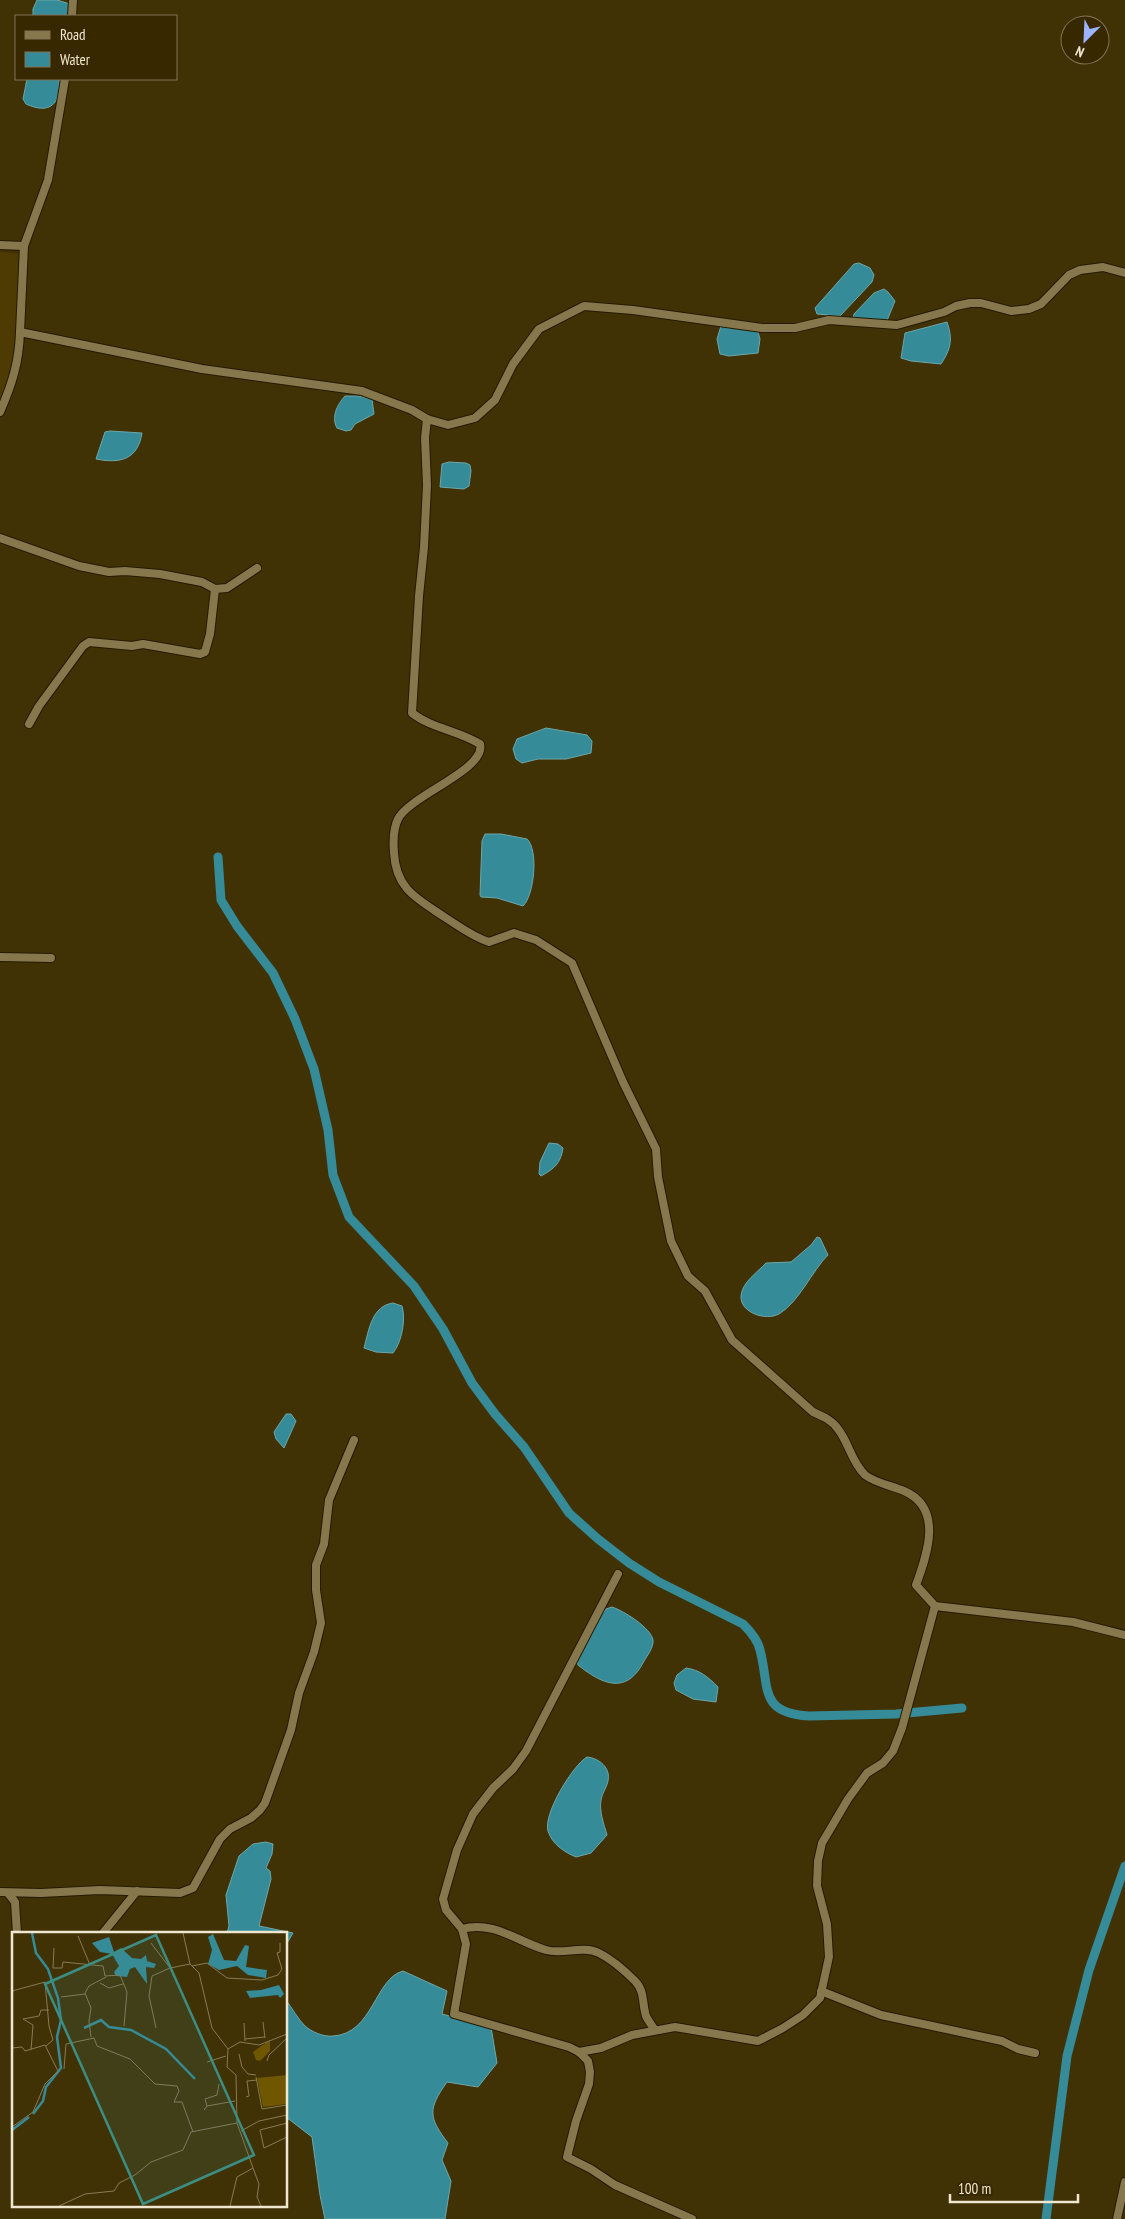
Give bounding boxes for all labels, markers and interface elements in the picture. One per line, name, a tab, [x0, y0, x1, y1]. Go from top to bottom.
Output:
legend	[15, 15, 178, 80]
north arrow	[1060, 15, 1110, 65]
text: Road	[60, 25, 86, 44]
text: N	[1073, 42, 1087, 62]
text: Water	[60, 50, 91, 69]
inset map	[12, 1932, 288, 2206]
scale bar	[950, 2172, 1078, 2204]
text: 100 m	[958, 2179, 991, 2198]

